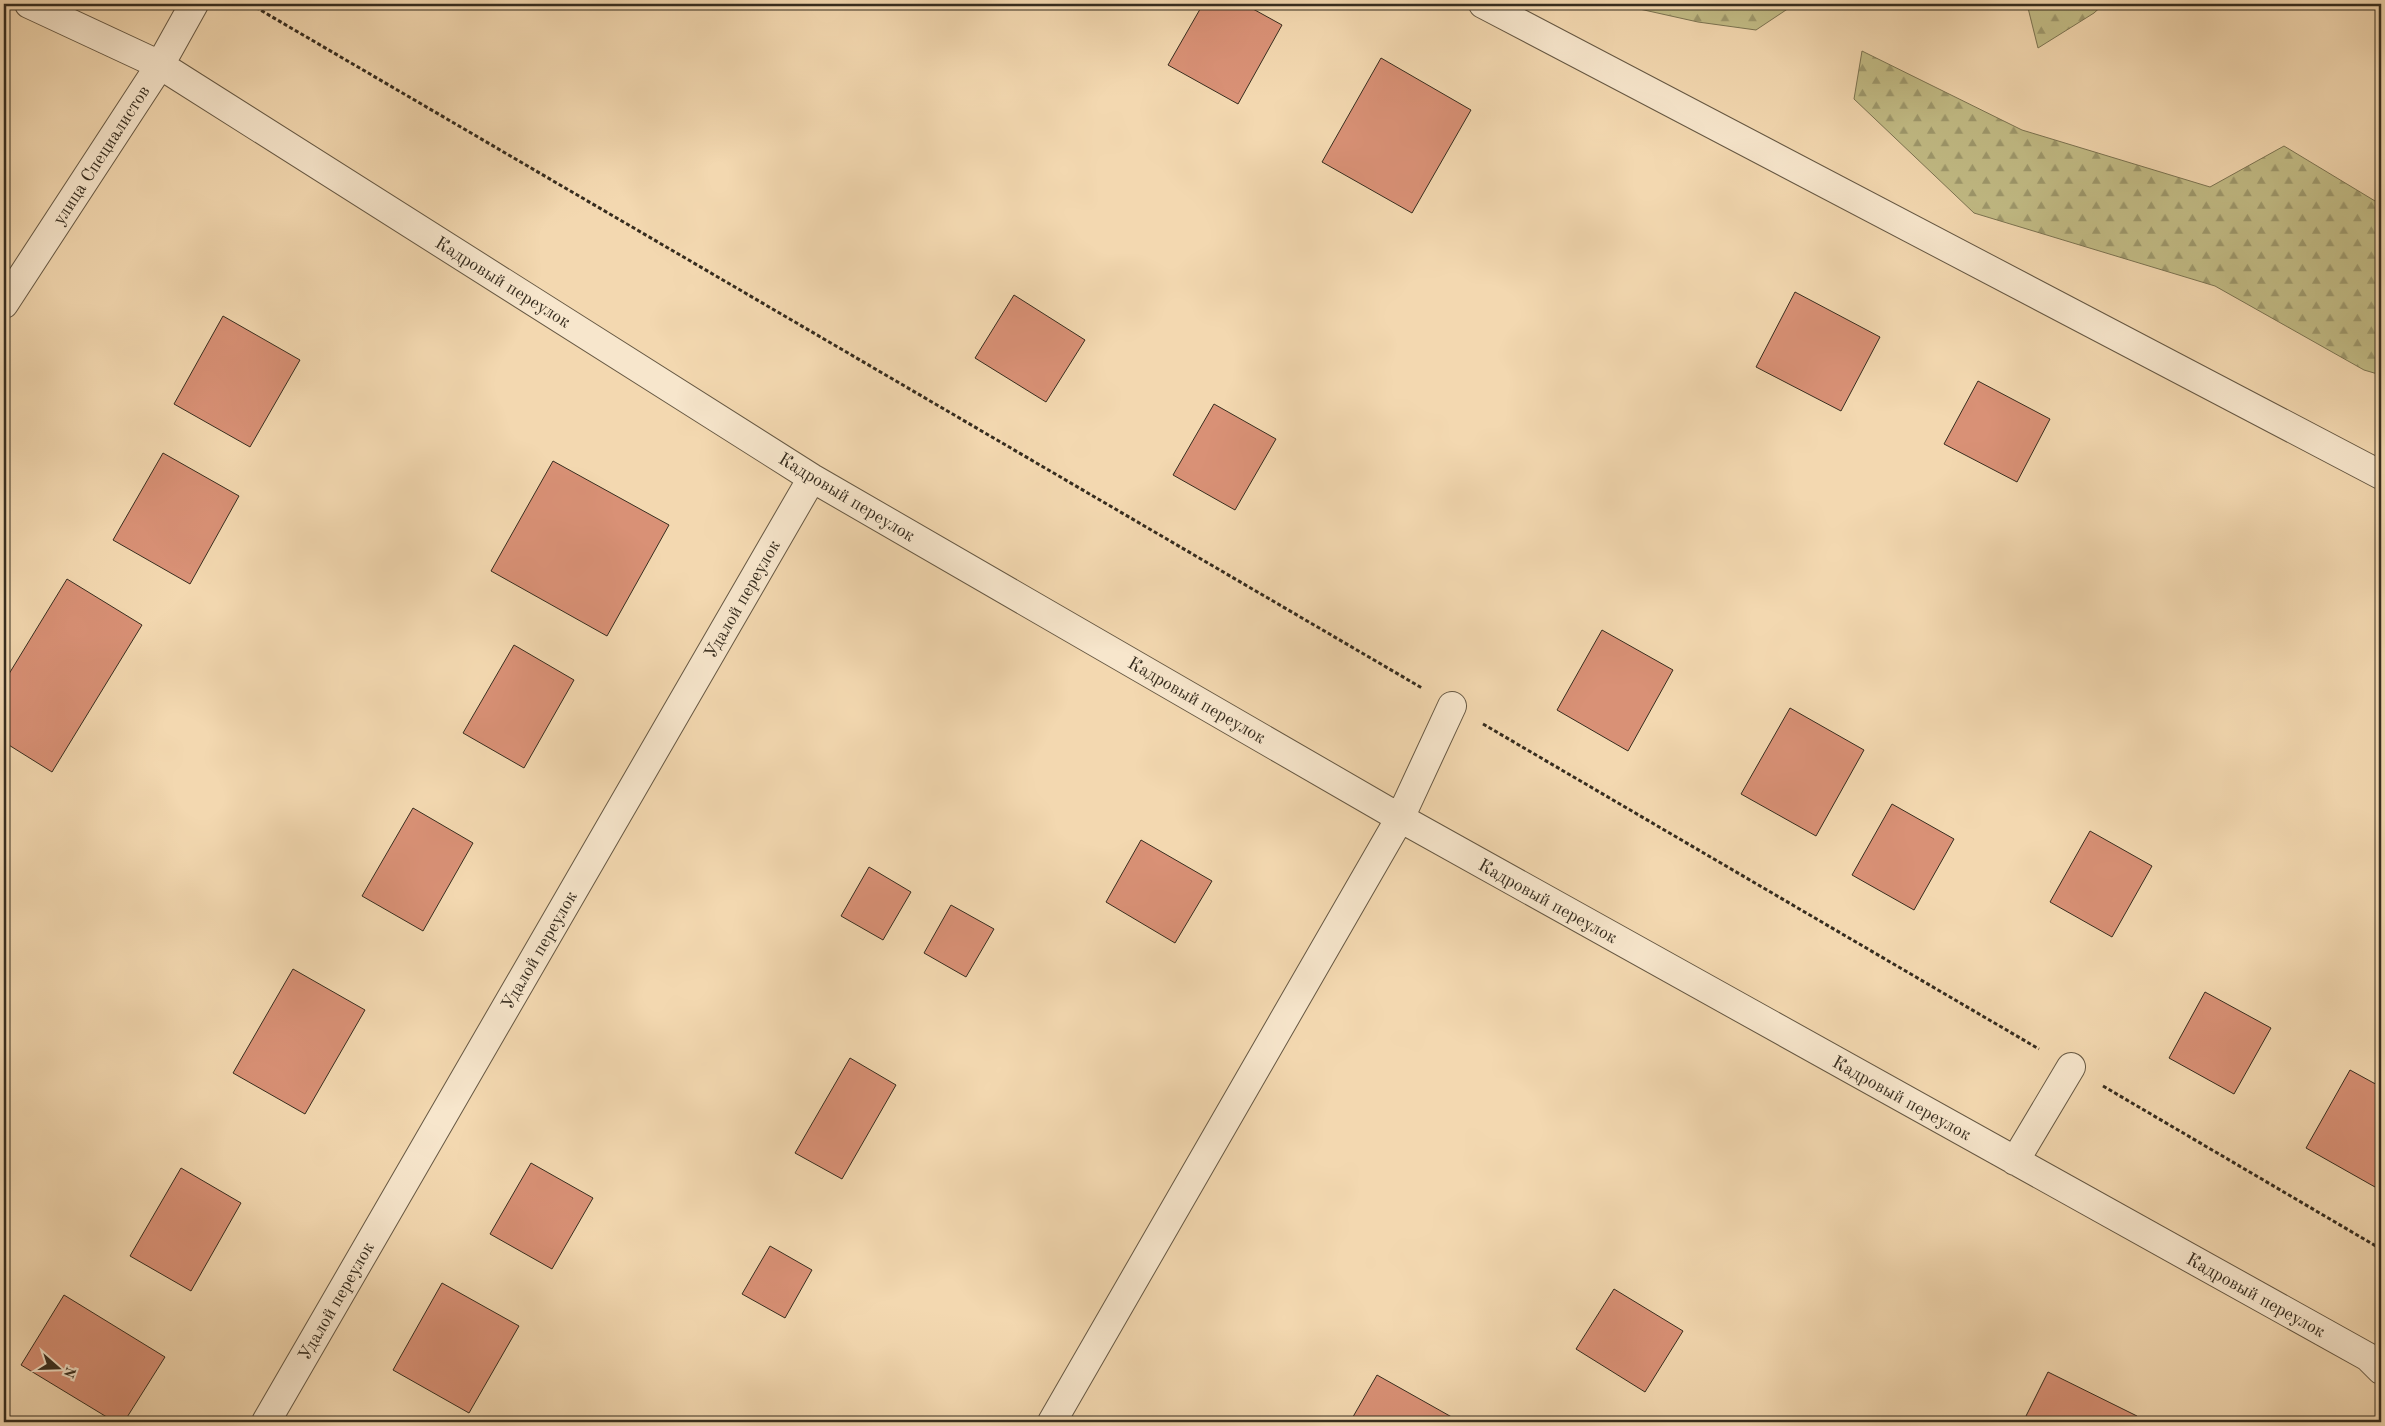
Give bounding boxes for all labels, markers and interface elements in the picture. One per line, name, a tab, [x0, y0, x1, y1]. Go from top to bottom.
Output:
street label: улица Специалистов	[50, 83, 154, 229]
street label: Кадровый переулок	[432, 234, 573, 332]
street label: Кадровый переулок	[775, 450, 918, 546]
street label: Удалой переулок	[702, 537, 784, 662]
street label: Кадровый переулок	[1125, 654, 1268, 748]
street label: Кадровый переулок	[1475, 856, 1620, 947]
street label: Удалой переулок	[499, 888, 581, 1013]
street label: Кадровый переулок	[1829, 1053, 1974, 1144]
street label: Удалой переулок	[296, 1239, 378, 1364]
street label: Кадровый переулок	[2183, 1250, 2328, 1341]
north arrow	[32, 1344, 82, 1394]
text: N	[61, 1365, 78, 1380]

